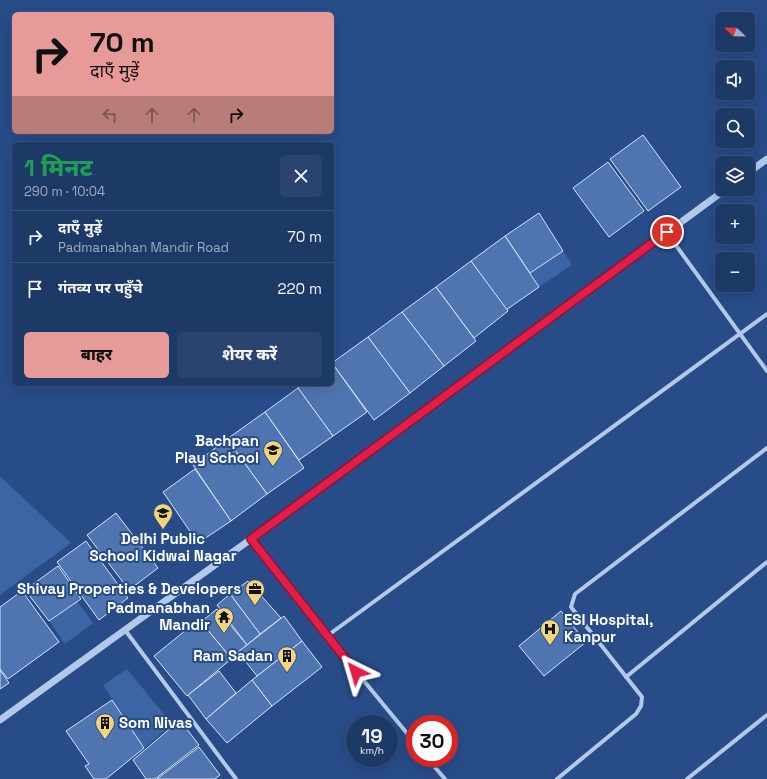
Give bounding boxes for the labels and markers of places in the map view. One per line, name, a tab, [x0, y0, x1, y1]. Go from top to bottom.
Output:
pin	[650, 215, 684, 249]
place label: Bachpan Play School	[175, 431, 259, 467]
school or university icon: Bachpan Play School	[262, 439, 284, 467]
school or university icon: Delhi Public School Kidwai Nagar	[152, 502, 174, 530]
place label: Delhi Public School Kidwai Nagar	[89, 529, 237, 565]
office icon: Shivay Properties & Developers	[244, 578, 266, 606]
place label: Shivay Properties & Developers	[17, 579, 241, 598]
place label: Padmanabhan Mandir	[107, 598, 210, 634]
temple icon: Padmanabhan Mandir	[213, 606, 235, 634]
place label: ESI Hospital, Kanpur	[564, 610, 654, 646]
hospital icon: ESI Hospital, Kanpur	[539, 618, 561, 646]
building icon: Ram Sadan	[276, 645, 298, 673]
place label: Ram Sadan	[193, 646, 273, 665]
building icon: Som Nivas	[94, 712, 116, 740]
place label: Som Nivas	[119, 713, 193, 732]

